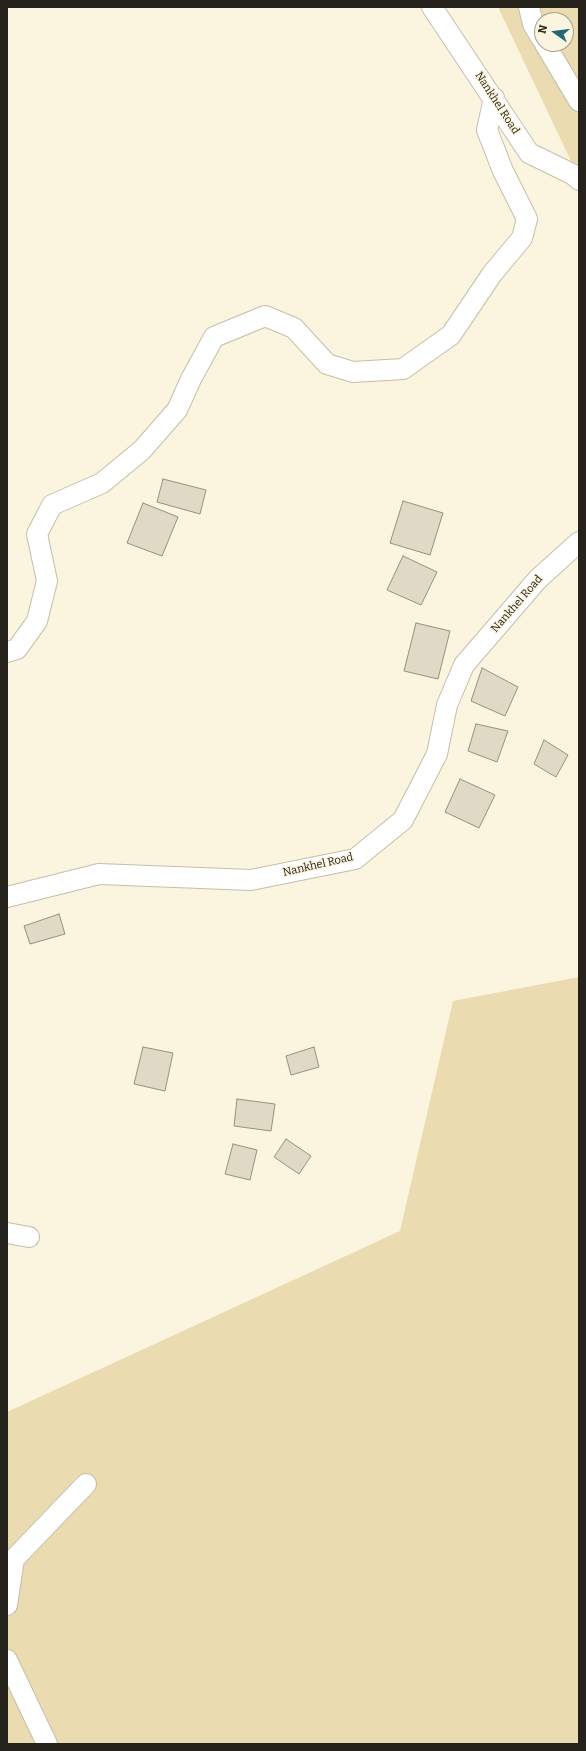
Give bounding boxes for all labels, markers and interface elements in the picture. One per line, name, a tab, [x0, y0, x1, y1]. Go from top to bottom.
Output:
north arrow	[534, 12, 574, 52]
text: N	[536, 24, 550, 35]
street label: Nankhel Road	[472, 69, 522, 137]
street label: Nankhel Road	[489, 573, 545, 635]
street label: Nankhel Road	[282, 851, 354, 879]

